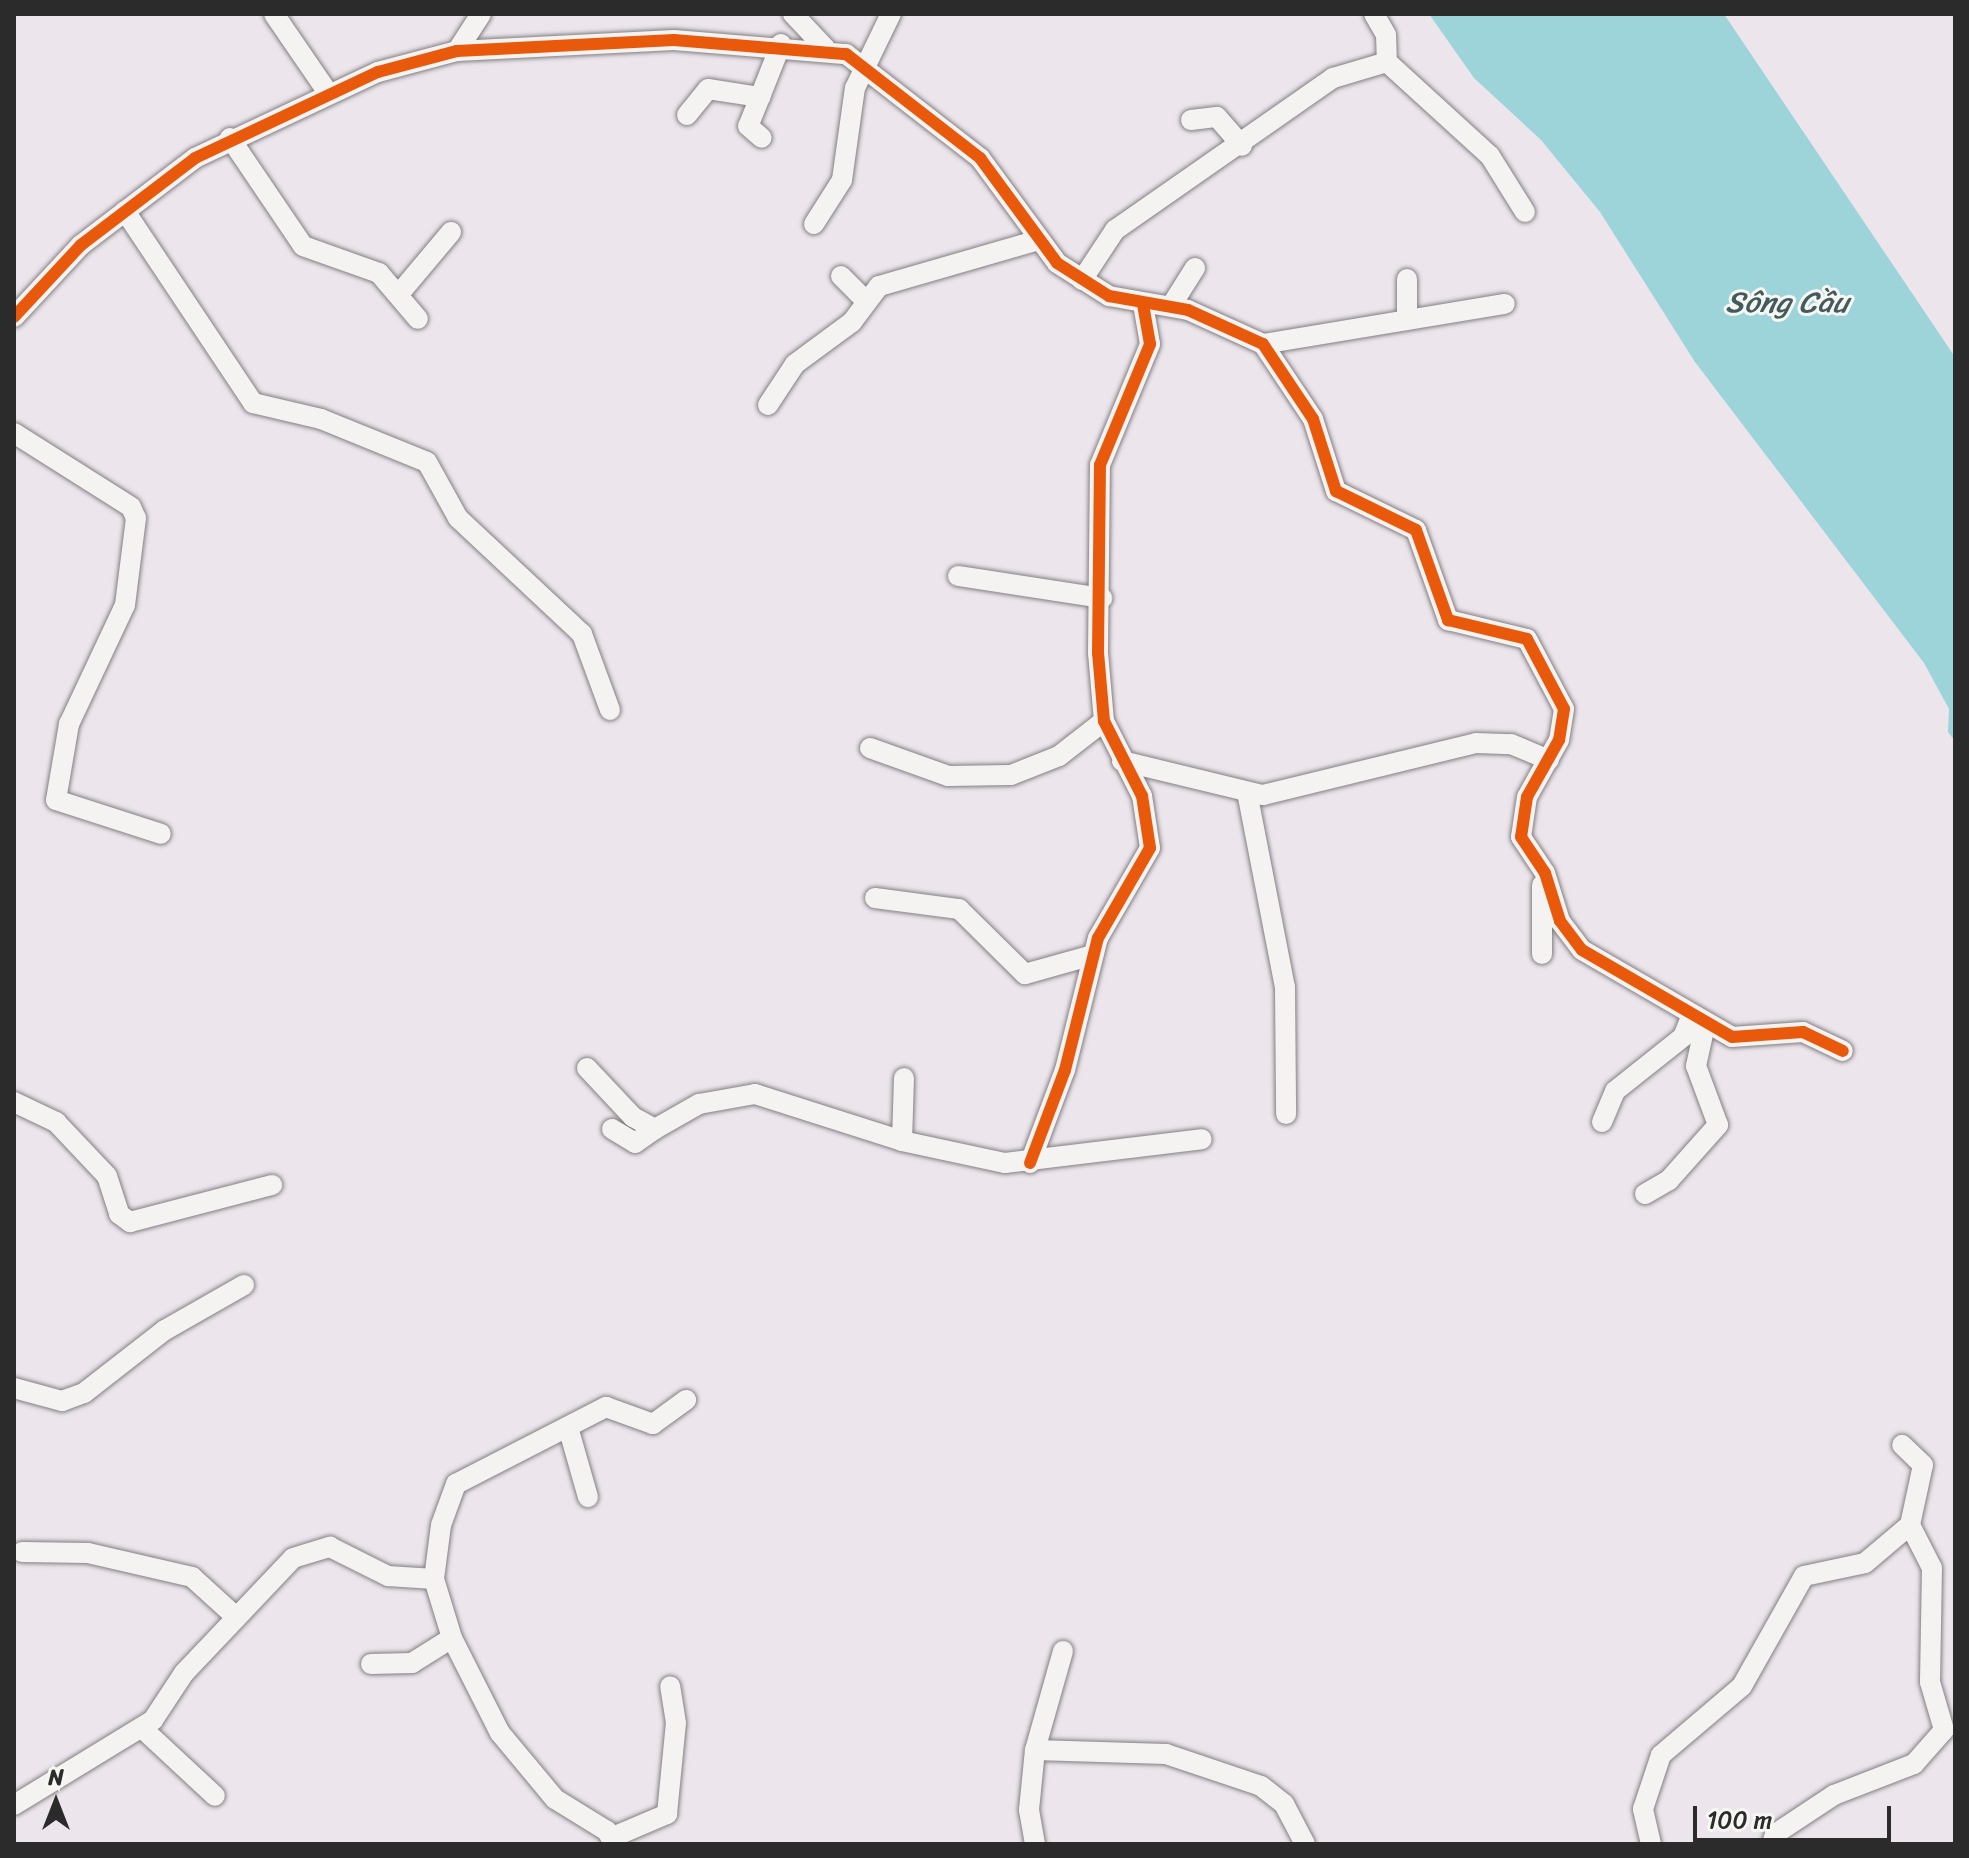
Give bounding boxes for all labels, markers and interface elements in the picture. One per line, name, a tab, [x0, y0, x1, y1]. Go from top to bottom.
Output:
water label: Sông Cầu	[1725, 284, 1849, 320]
text: N	[48, 1758, 64, 1797]
north arrow	[16, 1762, 96, 1842]
scale bar	[1697, 1790, 1895, 1840]
text: 100 m	[1707, 1799, 1772, 1841]

